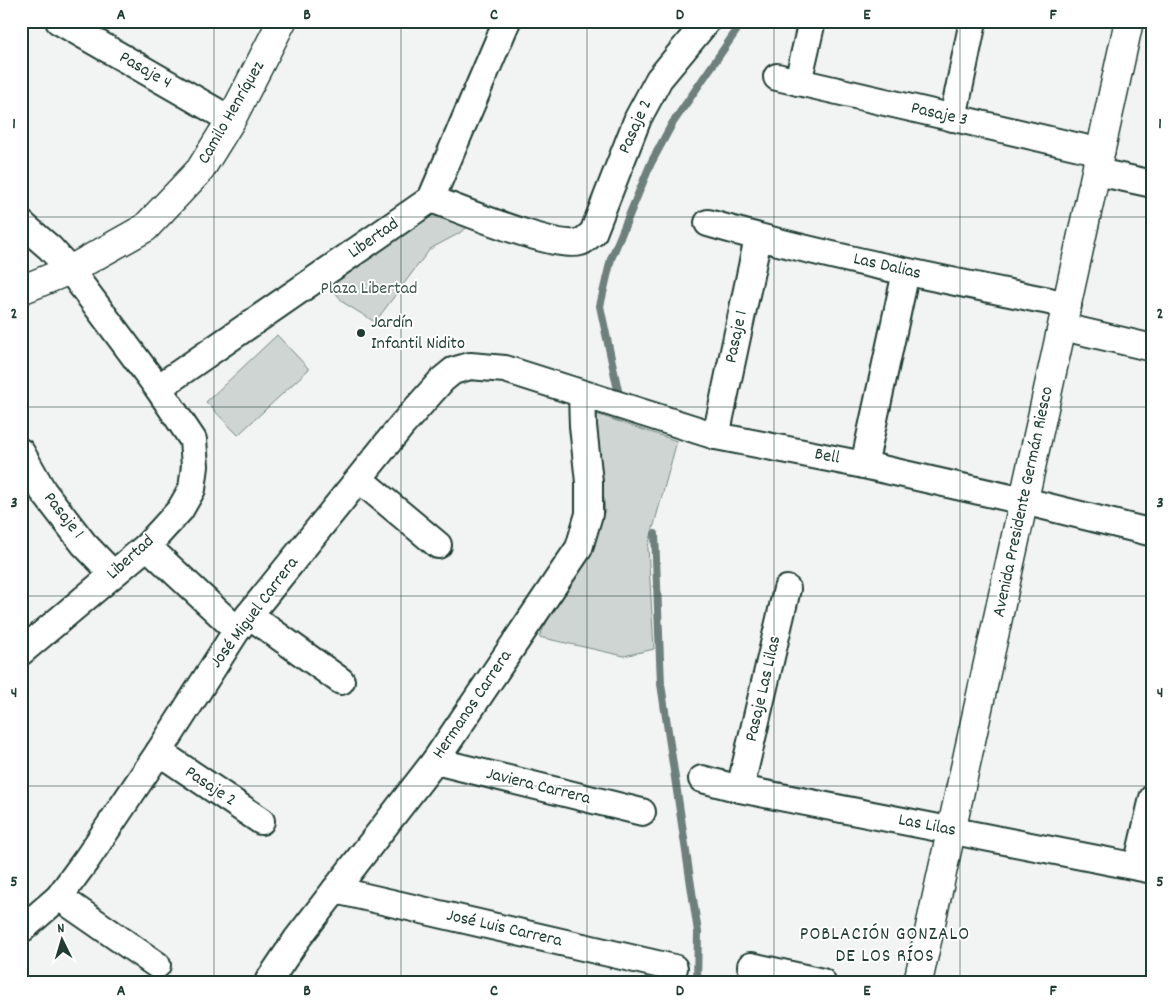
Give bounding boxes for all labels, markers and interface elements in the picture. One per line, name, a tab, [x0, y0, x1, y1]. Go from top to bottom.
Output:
text: A	[117, 4, 126, 27]
text: B	[303, 4, 311, 27]
text: C	[490, 4, 498, 27]
text: D	[676, 4, 685, 27]
text: E	[863, 4, 871, 27]
text: F	[1049, 4, 1057, 27]
street label: Pasaje 4	[114, 46, 176, 96]
street label: Camilo Henríquez	[192, 57, 272, 169]
street label: Pasaje 2	[613, 96, 659, 158]
street label: Pasaje 3	[908, 96, 970, 134]
text: 1	[12, 113, 16, 136]
text: 1	[1158, 113, 1162, 136]
street label: Libertad	[344, 213, 404, 265]
street label: Las Dalias	[851, 247, 923, 287]
park label: Plaza Libertad	[321, 277, 417, 302]
text: 2	[11, 303, 18, 326]
text: 2	[1157, 303, 1164, 326]
street label: Pasaje 1	[719, 308, 755, 366]
place label: Jardín Infantil Nidito	[371, 311, 465, 357]
marker: Jardín Infantil Nidito	[355, 327, 367, 339]
street label: Avenida Presidente Germán Riesco	[987, 384, 1061, 620]
street label: Bell	[812, 442, 842, 472]
street label: Pasaje 1	[37, 487, 89, 545]
text: 3	[10, 492, 18, 515]
text: 3	[1156, 492, 1164, 515]
street label: Libertad	[102, 530, 160, 586]
street label: José Miguel Carrera	[205, 552, 306, 674]
street label: Pasaje Las Lilas	[740, 634, 788, 744]
street label: Hermanos Carrera	[427, 645, 519, 764]
text: 4	[11, 682, 17, 705]
text: 4	[1157, 682, 1163, 705]
street label: Pasaje 2	[179, 761, 241, 813]
street label: Javiera Carrera	[483, 762, 593, 812]
street label: Las Lilas	[896, 808, 958, 844]
text: 5	[10, 871, 18, 894]
text: 5	[1156, 871, 1164, 894]
street label: José Luis Carrera	[444, 904, 565, 955]
north arrow	[38, 916, 88, 966]
text: N	[57, 919, 65, 939]
district label: POBLACIÓN GONZALO DE LOS RÍOS	[800, 922, 970, 971]
text: A	[117, 980, 126, 1003]
text: B	[303, 980, 311, 1003]
text: C	[490, 980, 498, 1003]
text: D	[676, 980, 685, 1003]
text: E	[863, 980, 871, 1003]
text: F	[1049, 980, 1057, 1003]

